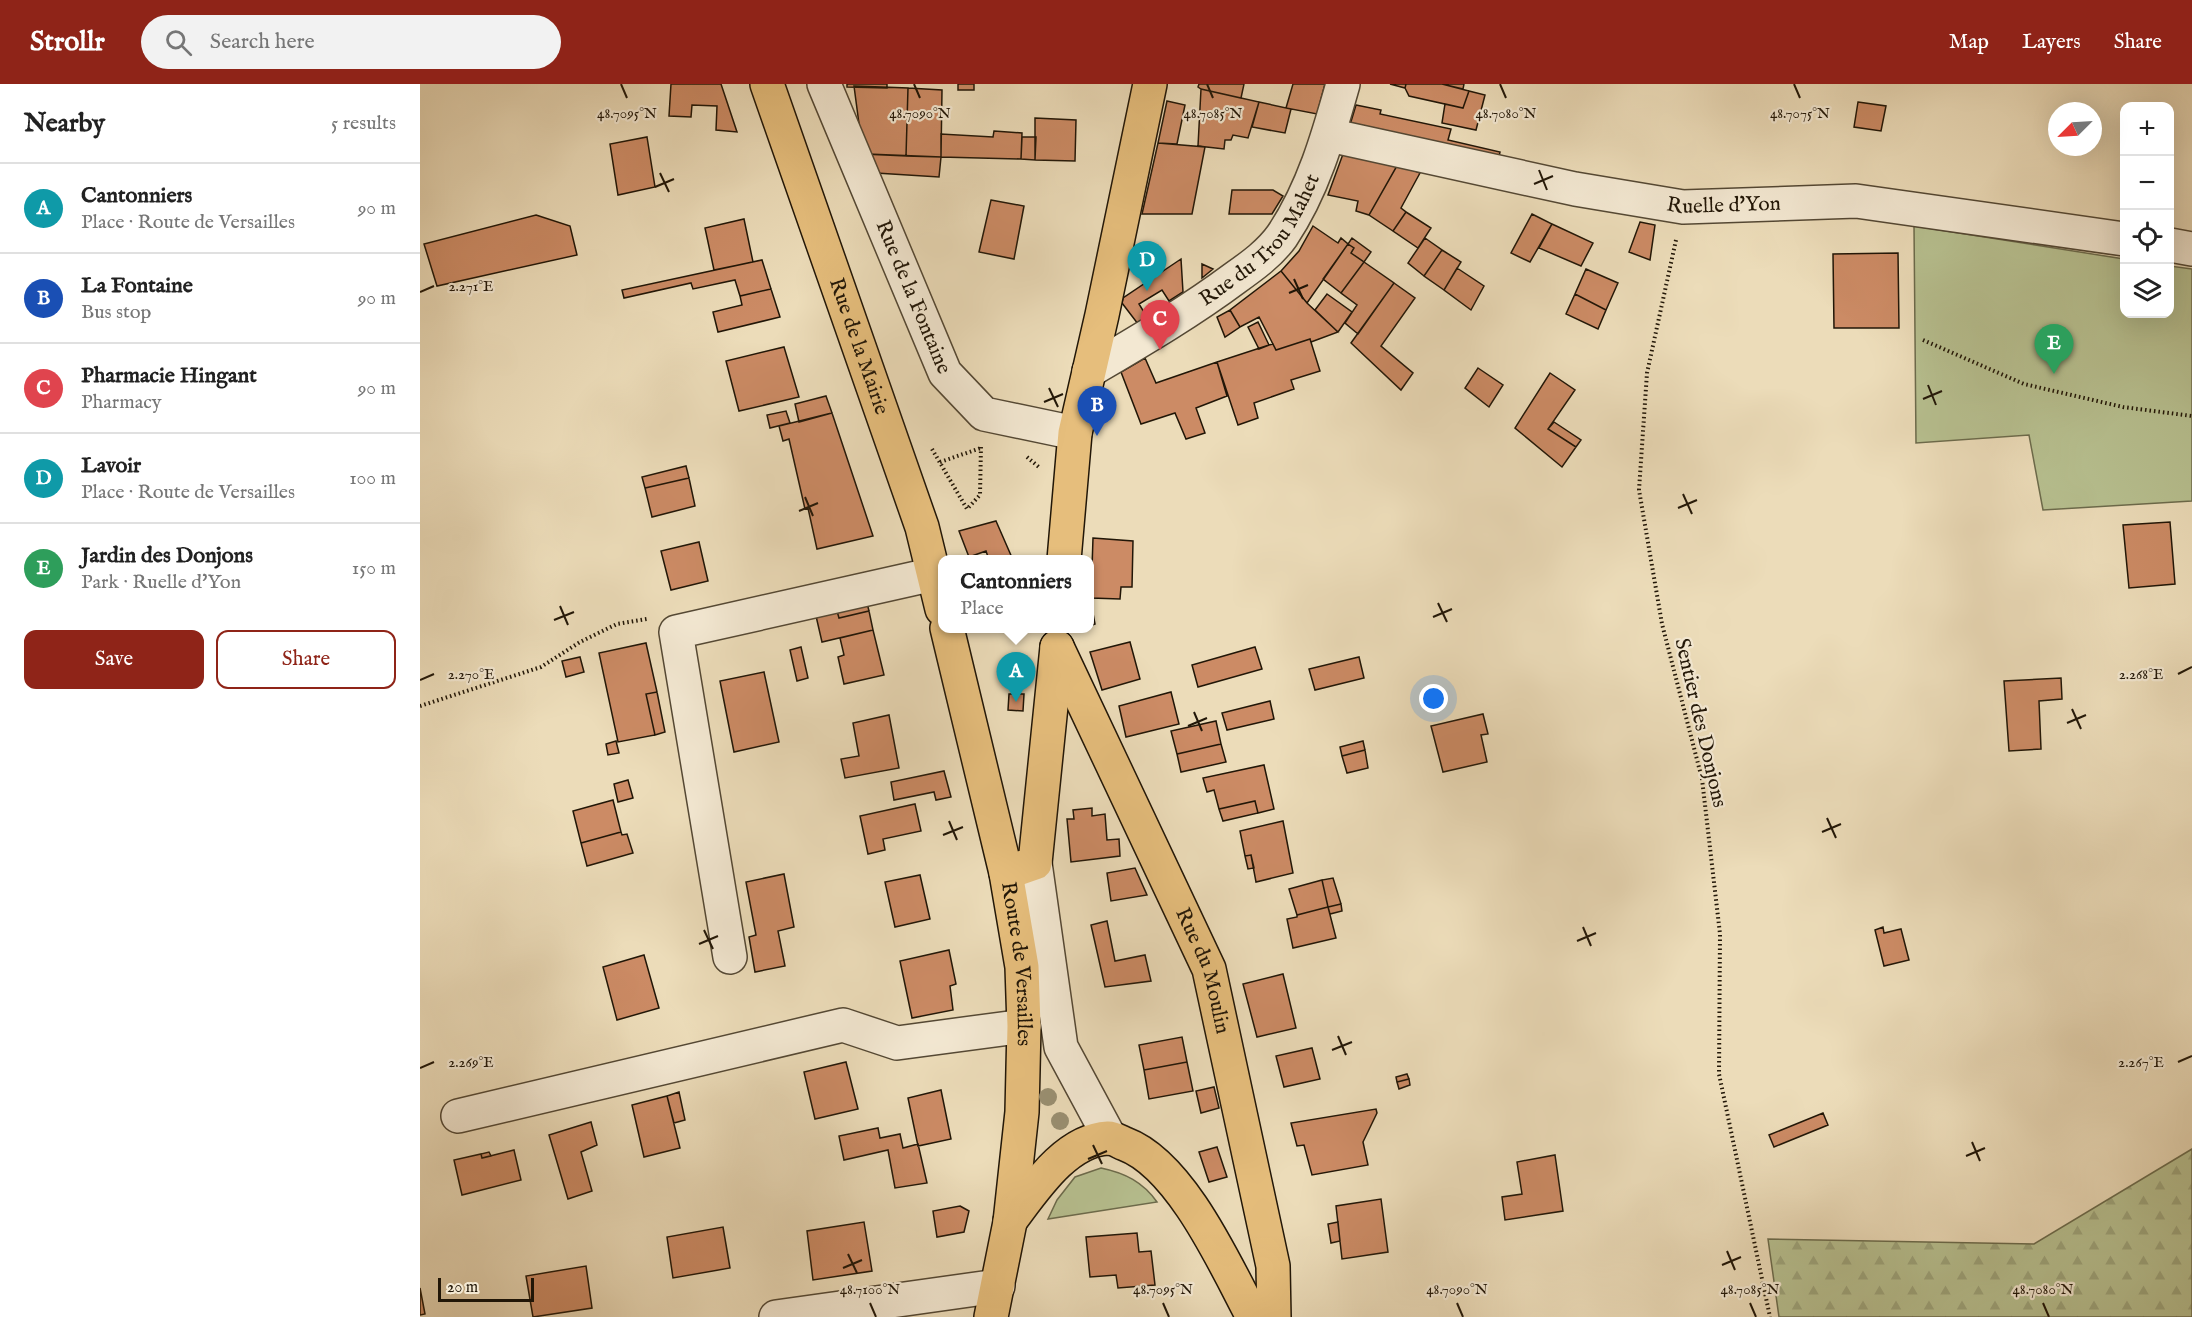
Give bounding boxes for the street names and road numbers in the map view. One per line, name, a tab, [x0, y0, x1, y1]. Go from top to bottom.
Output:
street label: Rue du Trou Mahet	[1194, 170, 1326, 313]
street label: Ruelle d'Yon	[1664, 190, 1781, 221]
street label: Rue de la Fontaine	[869, 216, 958, 378]
street label: Rue de la Mairie	[822, 274, 895, 419]
street label: Sentier des Donjons	[1667, 636, 1733, 810]
street label: Route de Versailles	[994, 880, 1038, 1047]
street label: Rue du Moulin	[1169, 904, 1236, 1036]

